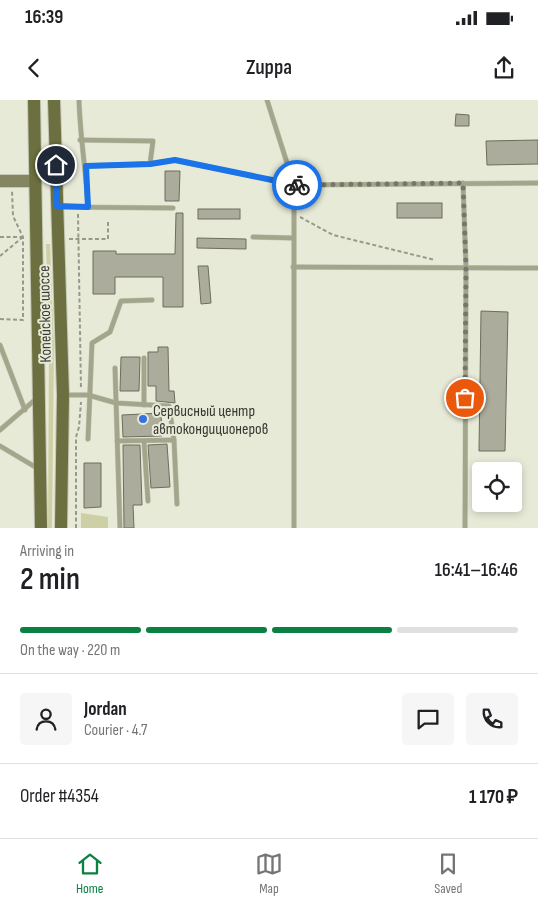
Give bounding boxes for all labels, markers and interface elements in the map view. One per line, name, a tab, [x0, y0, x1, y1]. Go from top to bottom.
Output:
text: 16:39	[25, 6, 63, 29]
icon: back	[20, 54, 48, 82]
text: Zuppa	[246, 54, 292, 81]
icon: share	[490, 54, 518, 82]
pin	[35, 144, 77, 186]
icon: home	[42, 151, 70, 179]
courier	[272, 160, 322, 210]
icon: bike	[283, 171, 311, 199]
street label: Копейское шоссе	[35, 265, 56, 363]
pin	[444, 377, 486, 419]
icon: bag	[451, 384, 479, 412]
place label: Сервисный центр автокондиционеров	[153, 402, 268, 439]
marker: Сервисный центр автокондиционеров	[137, 413, 149, 425]
map controls	[472, 462, 522, 512]
button: locate	[472, 462, 522, 512]
text: Arriving in	[20, 542, 74, 561]
text: 16:41–16:46	[435, 559, 518, 582]
text: 2 min	[20, 560, 80, 599]
text: On the way · 220 m	[20, 641, 120, 660]
button: person	[20, 693, 72, 745]
button: chat	[402, 693, 454, 745]
button: phone	[466, 693, 518, 745]
text: Jordan	[84, 698, 127, 721]
text: Courier · 4.7	[84, 721, 147, 740]
text: Order #4354	[20, 785, 99, 808]
text: 1 170 ₽	[469, 786, 518, 809]
tab: Home	[76, 850, 104, 897]
tab: Map	[255, 850, 283, 897]
tab: Saved	[434, 850, 462, 897]

